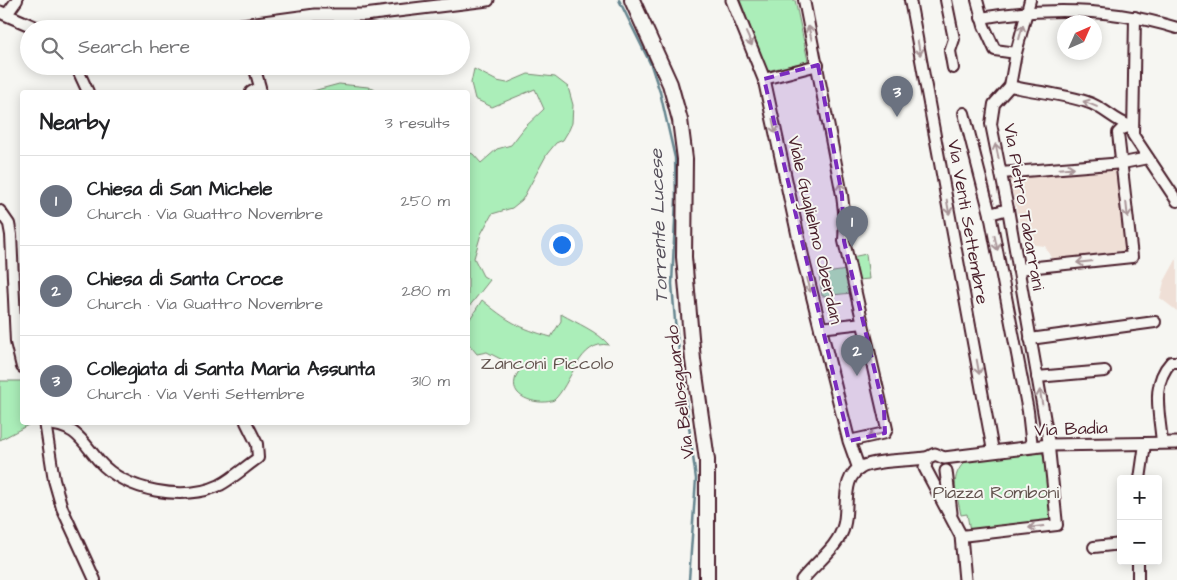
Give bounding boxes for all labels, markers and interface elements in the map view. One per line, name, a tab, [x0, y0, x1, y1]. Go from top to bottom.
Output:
north arrow	[1057, 15, 1102, 60]
search box	[20, 20, 470, 75]
one-way arrow	[805, 25, 814, 41]
one-way arrow	[1017, 25, 1026, 41]
one-way arrow	[744, 31, 754, 46]
icon: search	[38, 34, 66, 62]
text: Search here	[78, 34, 190, 61]
one-way arrow	[914, 40, 924, 56]
pin: 3	[881, 76, 913, 117]
one-way arrow	[1083, 98, 1098, 108]
text: Nearby	[40, 108, 110, 137]
text: 3 results	[385, 112, 450, 134]
one-way arrow	[770, 118, 779, 134]
street label: Via Pietro Tabarrani	[997, 121, 1051, 293]
street label: Viale Guglielmo Oberdan	[780, 133, 849, 327]
street label: Via Venti Settembre	[941, 138, 995, 307]
one-way arrow	[991, 144, 1001, 160]
water label: Torrente Lucese	[643, 147, 675, 303]
one-way arrow	[1059, 163, 1075, 173]
text: Chiesa di San Michele	[87, 176, 273, 203]
one-way arrow	[836, 182, 846, 198]
text: 1	[55, 190, 57, 212]
text: 250 m	[401, 190, 450, 212]
one-way arrow	[944, 199, 954, 215]
one-way arrow	[1123, 202, 1132, 218]
text: Church · Via Quattro Novembre	[87, 203, 323, 225]
pin: 1	[836, 206, 868, 247]
your location	[549, 232, 575, 258]
one-way arrow	[991, 234, 1001, 250]
one-way arrow	[1076, 257, 1092, 267]
text: Chiesa di Santa Croce	[87, 266, 283, 293]
one-way arrow	[805, 277, 814, 293]
text: 2	[51, 280, 61, 302]
text: 280 m	[402, 280, 450, 302]
text: Church · Via Quattro Novembre	[87, 293, 323, 315]
street label: Via Bellosguardo	[659, 324, 702, 460]
pin: 2	[841, 335, 873, 376]
park label: Zanconi Piccolo	[481, 351, 613, 376]
text: Collegiata di Santa Maria Assunta	[87, 356, 375, 383]
one-way arrow	[974, 359, 983, 375]
text: 3	[52, 370, 60, 392]
text: 310 m	[411, 370, 450, 392]
text: Church · Via Venti Settembre	[87, 383, 305, 405]
one-way arrow	[1035, 390, 1045, 406]
street label: Via Badia	[1034, 415, 1108, 443]
one-way arrow	[867, 431, 883, 440]
map controls	[1117, 475, 1162, 565]
button: +	[1117, 475, 1162, 520]
park label: Piazza Romboni	[933, 480, 1060, 505]
button: −	[1117, 520, 1162, 565]
one-way arrow	[1028, 522, 1044, 532]

